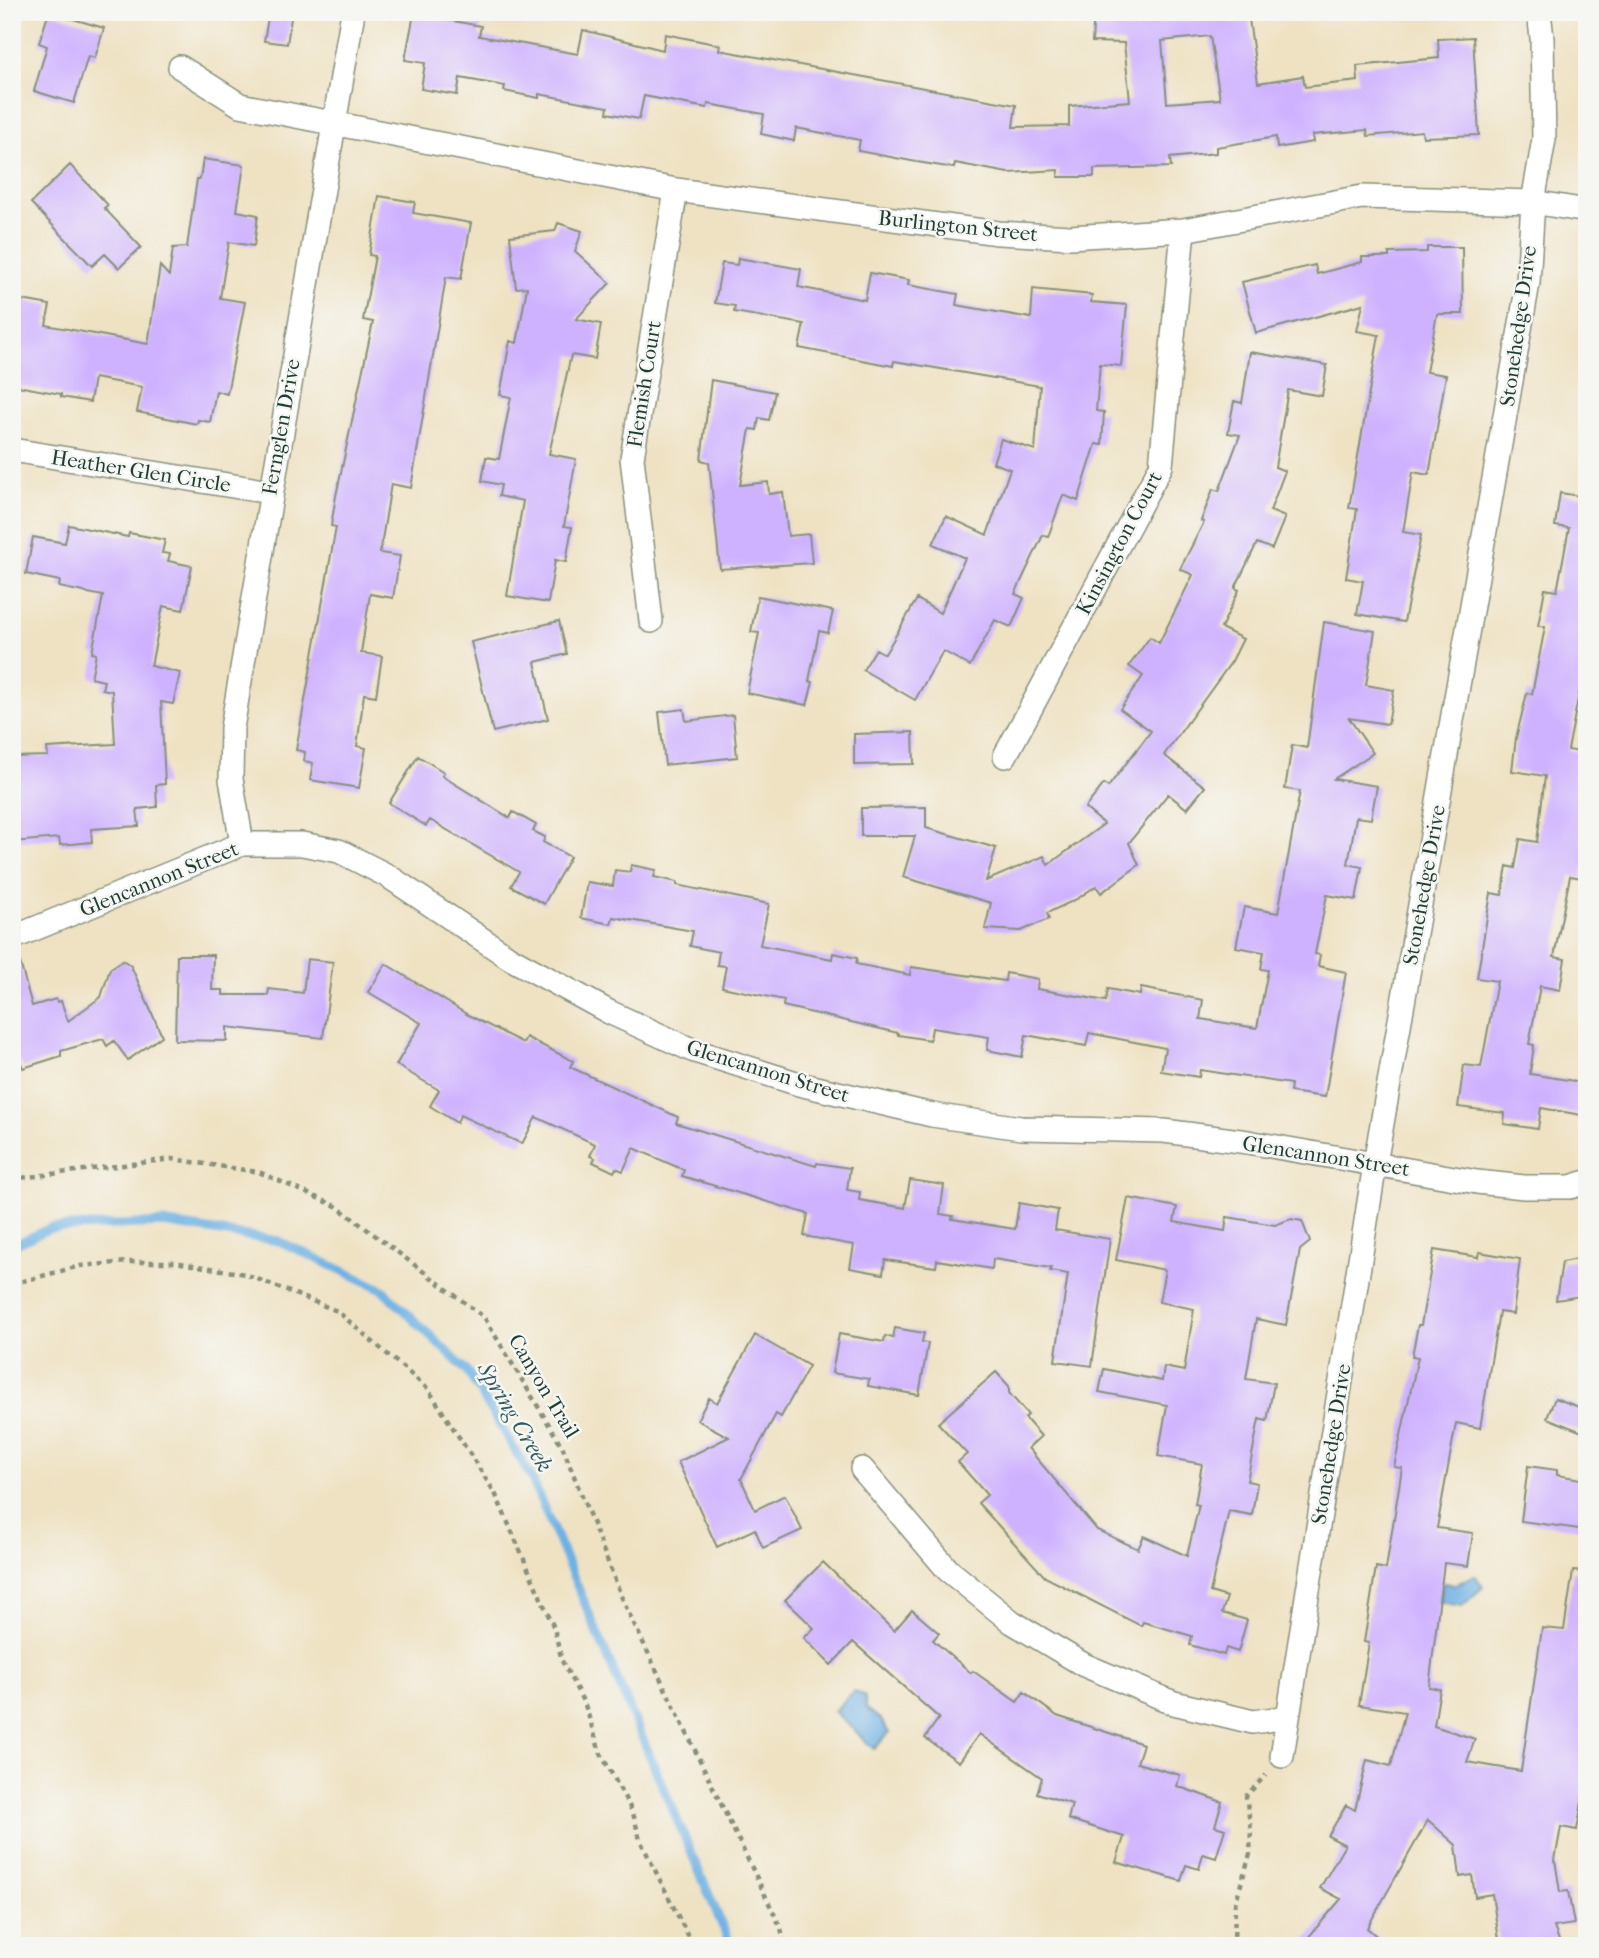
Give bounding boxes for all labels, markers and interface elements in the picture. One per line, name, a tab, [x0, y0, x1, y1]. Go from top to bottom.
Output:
street label: Burlington Street	[877, 206, 1039, 246]
street label: Stonehedge Drive	[1495, 244, 1541, 408]
street label: Flemish Court	[622, 318, 666, 449]
street label: Fernglen Drive	[257, 357, 305, 497]
street label: Heather Glen Circle	[50, 445, 232, 497]
street label: Kinsington Court	[1071, 467, 1167, 619]
street label: Stonehedge Drive	[1398, 803, 1450, 967]
street label: Glencannon Street	[76, 836, 242, 922]
street label: Glencannon Street	[684, 1035, 853, 1107]
street label: Glencannon Street	[1241, 1131, 1412, 1181]
street label: Canyon Trail	[504, 1330, 584, 1442]
water label: Spring Creek	[471, 1356, 558, 1477]
street label: Stonehedge Drive	[1306, 1362, 1356, 1526]

